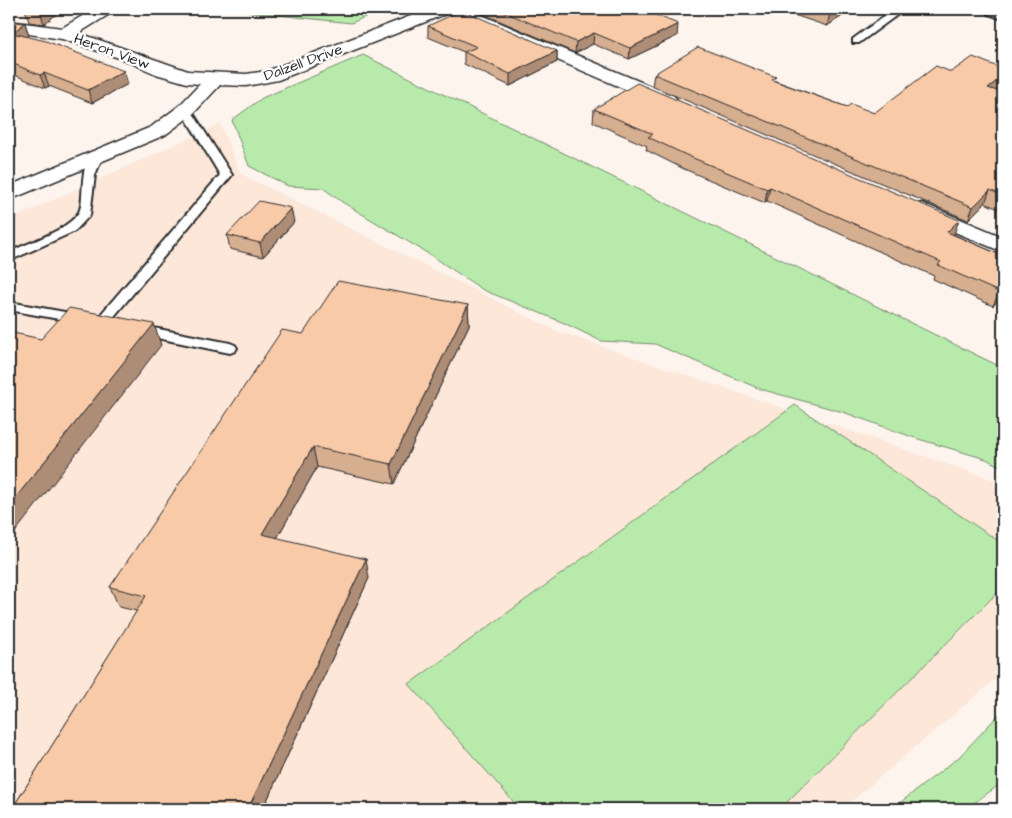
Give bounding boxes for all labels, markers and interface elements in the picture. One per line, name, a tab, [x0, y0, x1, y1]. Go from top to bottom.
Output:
street label: Heron View	[71, 28, 153, 75]
street label: Dalzell Drive	[261, 39, 345, 86]

